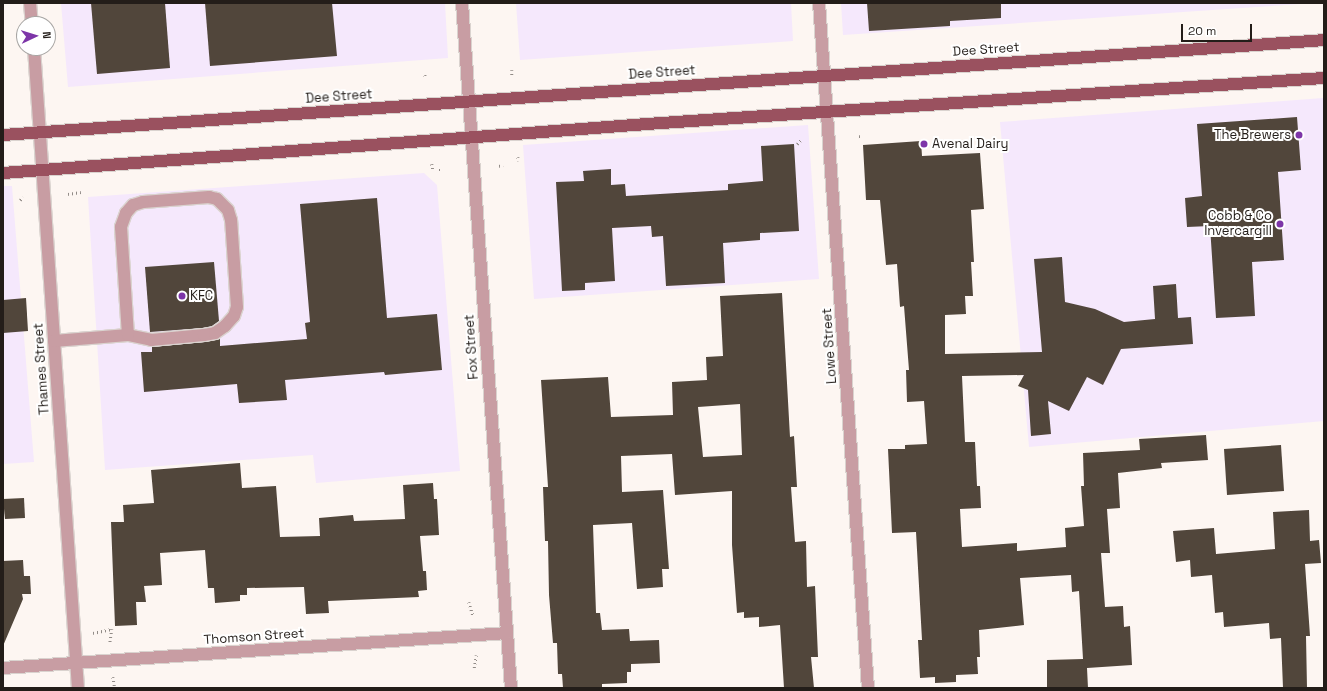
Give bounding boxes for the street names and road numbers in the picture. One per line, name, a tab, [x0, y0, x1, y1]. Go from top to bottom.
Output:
street label: Dee Street	[952, 40, 1020, 60]
street label: Dee Street	[628, 63, 696, 83]
street label: Dee Street	[305, 87, 373, 107]
street label: Lowe Street	[820, 308, 840, 384]
street label: Fox Street	[462, 314, 482, 380]
street label: Thames Street	[31, 323, 53, 415]
street label: Thomson Street	[203, 626, 305, 648]

